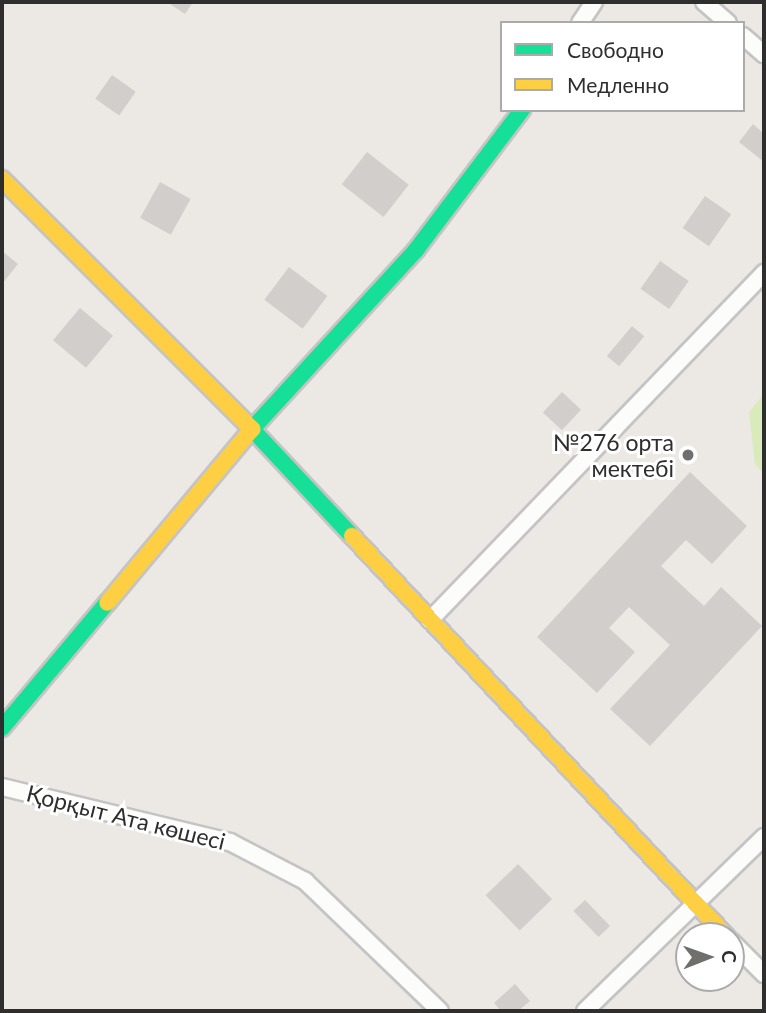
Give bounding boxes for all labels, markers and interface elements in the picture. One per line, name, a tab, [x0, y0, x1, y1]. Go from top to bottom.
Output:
legend	[500, 21, 745, 112]
text: Свободно	[567, 37, 664, 62]
text: Медленно	[567, 72, 669, 97]
place label: №276 орта мектебі	[553, 428, 674, 482]
marker: №276 орта мектебі	[680, 447, 696, 463]
street label: Қорқыт Ата көшесі	[24, 779, 228, 855]
north arrow	[675, 922, 745, 992]
text: С	[718, 950, 741, 963]

